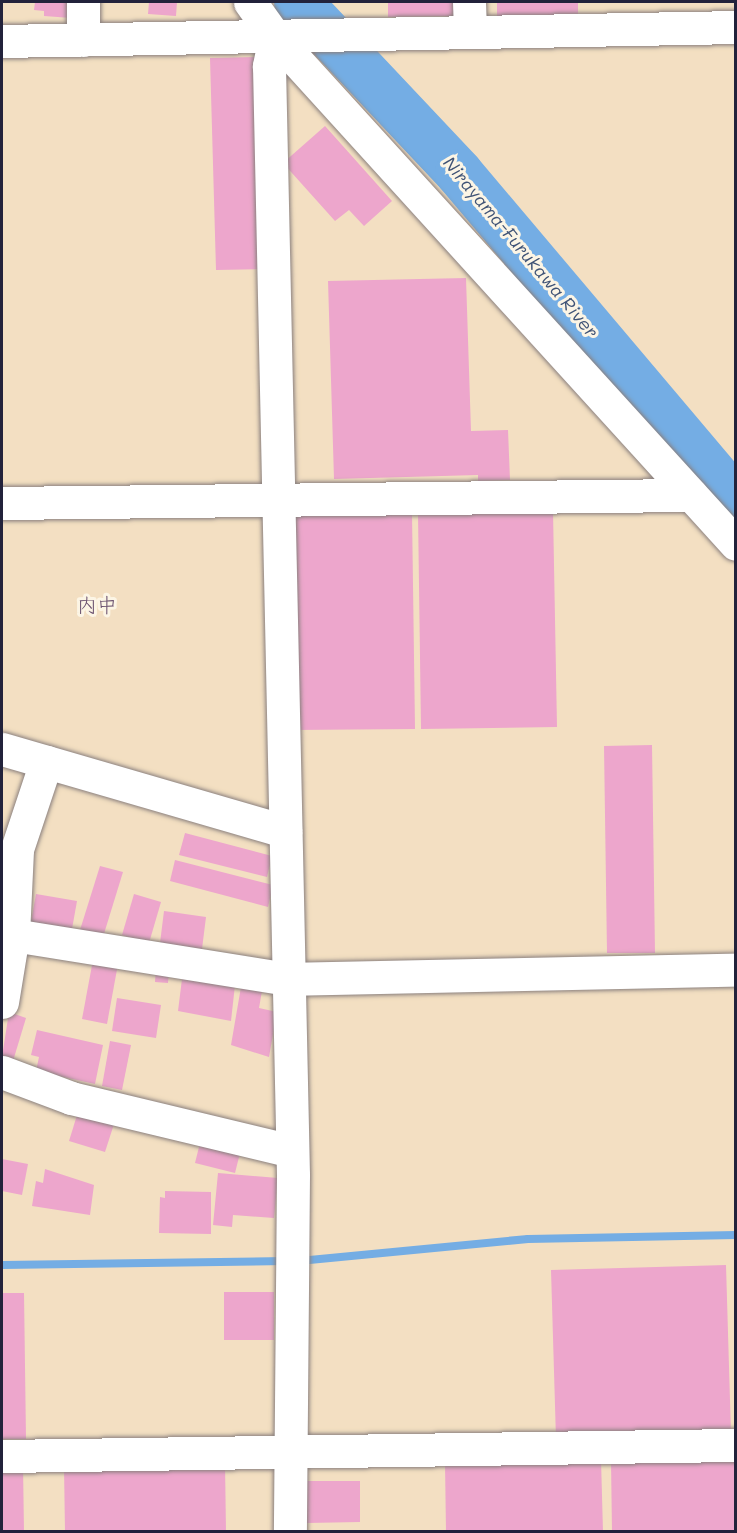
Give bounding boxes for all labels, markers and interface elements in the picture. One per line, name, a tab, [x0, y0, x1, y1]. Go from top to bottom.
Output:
water label: Nirayama-Furukawa River	[439, 152, 603, 342]
district label: 内中	[77, 592, 117, 616]

